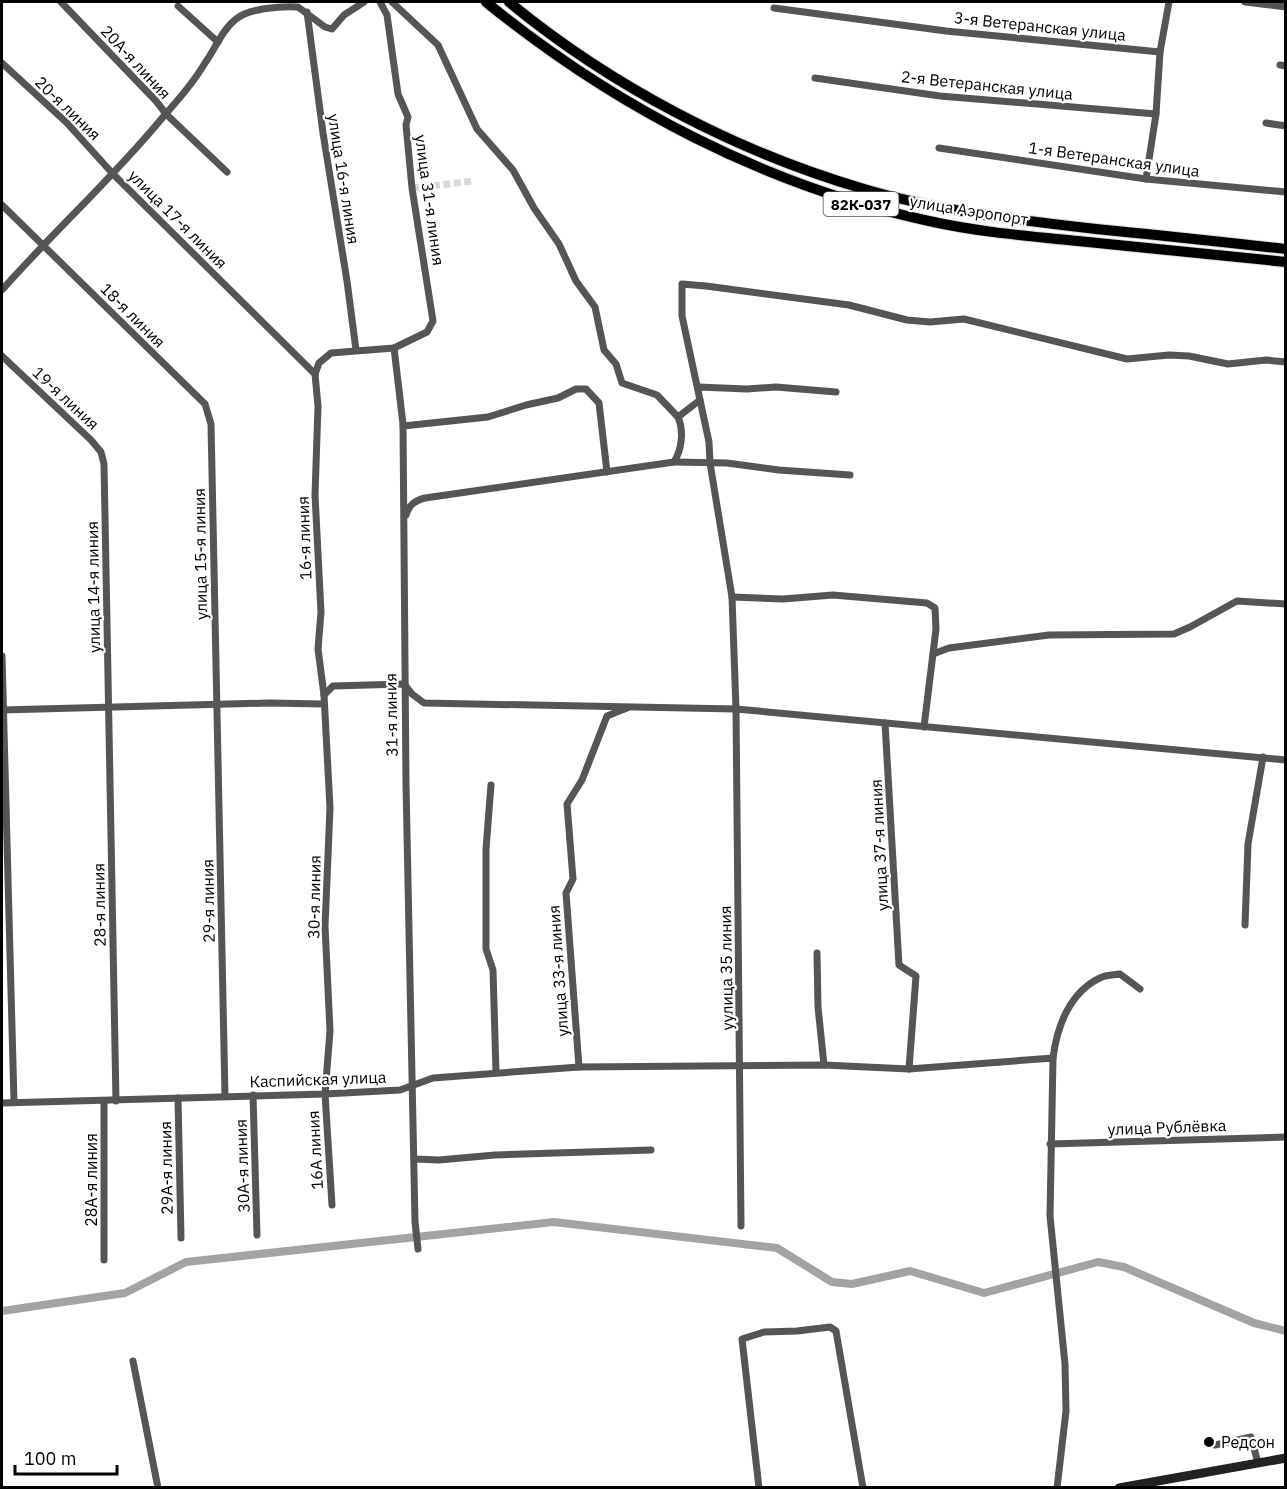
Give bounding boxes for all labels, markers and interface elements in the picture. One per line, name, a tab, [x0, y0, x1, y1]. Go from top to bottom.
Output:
street label: 3-я Ветеранская улица	[953, 7, 1127, 45]
street label: 20А-я линия	[97, 21, 175, 103]
street label: 2-я Ветеранская улица	[900, 66, 1074, 104]
street label: 20-я линия	[31, 72, 105, 144]
street label: улица 16-я линия	[324, 112, 364, 246]
street label: улица 31-я линия	[411, 133, 449, 267]
street label: 1-я Ветеранская улица	[1027, 137, 1201, 181]
street label: улица 17-я линия	[124, 165, 232, 273]
street label: улица Аэропорт	[908, 191, 1030, 229]
road number: 82К-037	[824, 192, 898, 216]
street label: 18-я линия	[96, 278, 170, 352]
street label: 19-я линия	[29, 362, 103, 434]
street label: улица 15-я линия	[189, 488, 211, 620]
street label: 16-я линия	[293, 496, 315, 580]
street label: улица 14-я линия	[82, 521, 104, 653]
street label: 31-я линия	[380, 673, 402, 757]
street label: улица 37-я линия	[866, 779, 892, 911]
street label: 30-я линия	[303, 855, 325, 939]
street label: 29-я линия	[197, 859, 219, 943]
street label: 28-я линия	[88, 863, 110, 947]
street label: улица 33-я линия	[543, 905, 573, 1037]
street label: уулица 35 линия	[715, 905, 737, 1031]
street label: Каспийская улица	[249, 1067, 387, 1091]
street label: 16А линия	[303, 1110, 327, 1190]
street label: улица Рублёвка	[1107, 1115, 1227, 1139]
street label: 30А-я линия	[230, 1119, 254, 1213]
street label: 29А-я линия	[155, 1121, 177, 1215]
street label: 28А-я линия	[81, 1133, 101, 1227]
place label: Редсон	[1221, 1432, 1275, 1452]
marker: Редсон	[1202, 1435, 1216, 1449]
scale bar	[15, 1438, 117, 1476]
text: 100 m	[24, 1447, 76, 1470]

